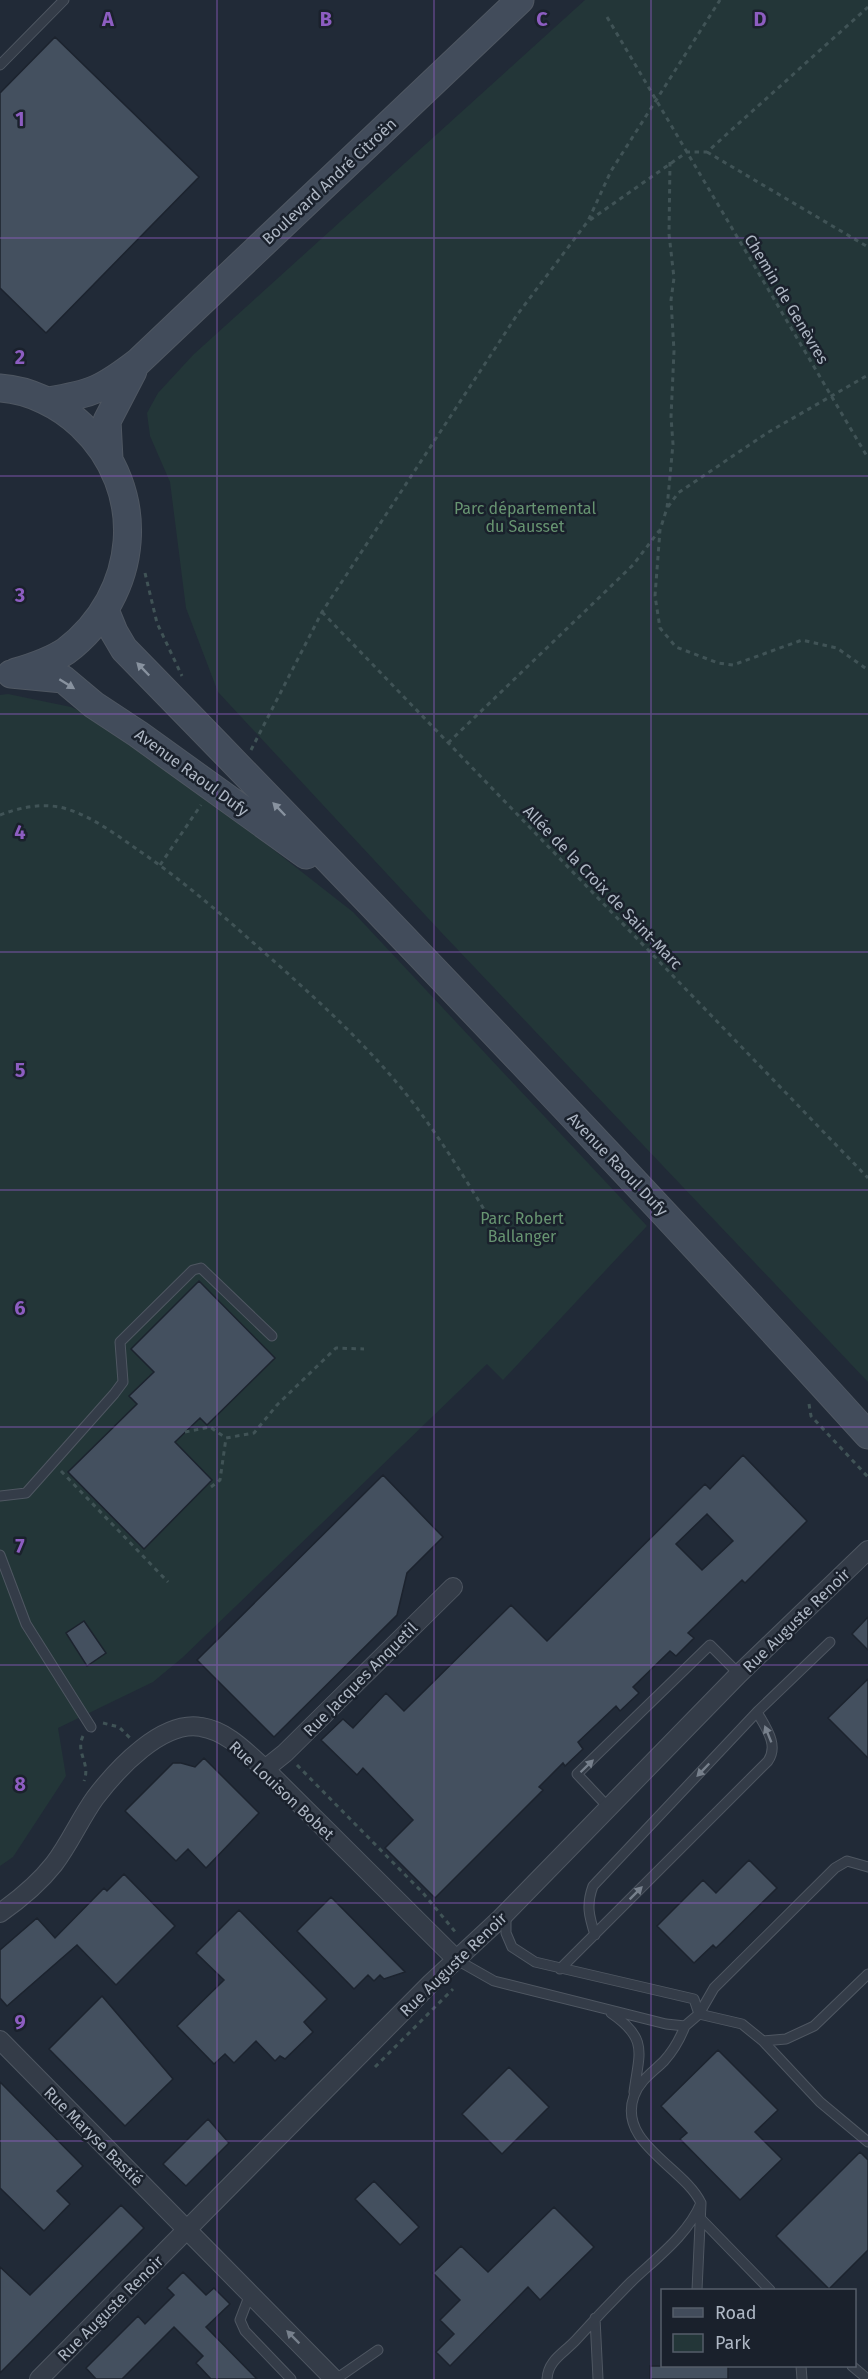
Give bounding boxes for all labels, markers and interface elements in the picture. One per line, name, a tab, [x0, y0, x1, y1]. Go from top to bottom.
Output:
text: A	[101, 7, 115, 31]
text: B	[320, 7, 332, 31]
text: C	[536, 7, 548, 31]
text: D	[753, 7, 767, 31]
text: 1	[15, 107, 25, 131]
street label: Boulevard André Citroën	[258, 114, 400, 249]
street label: Chemin de Genèvres	[740, 231, 833, 368]
text: 2	[15, 345, 25, 369]
park label: Parc départemental du Sausset	[454, 499, 596, 536]
text: 3	[14, 583, 25, 607]
one-way arrow	[137, 662, 151, 676]
one-way arrow	[59, 679, 76, 689]
street label: Avenue Raoul Dufy	[131, 725, 252, 820]
one-way arrow	[272, 801, 286, 816]
street label: Allée de la Croix de Saint-Marc	[519, 801, 686, 973]
text: 4	[14, 820, 26, 844]
text: 5	[15, 1058, 26, 1082]
street label: Avenue Raoul Dufy	[564, 1109, 672, 1220]
park label: Parc Robert Ballanger	[480, 1209, 564, 1246]
text: 6	[14, 1296, 26, 1320]
text: 7	[15, 1534, 25, 1558]
street label: Rue Auguste Renoir	[739, 1564, 854, 1676]
street label: Rue Jacques Anquetil	[299, 1618, 421, 1740]
one-way arrow	[763, 1724, 773, 1742]
street label: Rue Louison Bobet	[225, 1737, 338, 1844]
one-way arrow	[579, 1759, 593, 1773]
one-way arrow	[696, 1763, 710, 1777]
text: 8	[14, 1772, 26, 1796]
one-way arrow	[629, 1887, 643, 1901]
street label: Rue Auguste Renoir	[396, 1908, 511, 2020]
text: 9	[14, 2010, 26, 2034]
street label: Rue Maryse Bastié	[40, 2083, 147, 2190]
street label: Rue Auguste Renoir	[54, 2251, 168, 2365]
legend	[661, 2289, 856, 2367]
text: Road	[715, 2302, 757, 2324]
one-way arrow	[286, 2330, 300, 2345]
text: Park	[715, 2332, 751, 2354]

